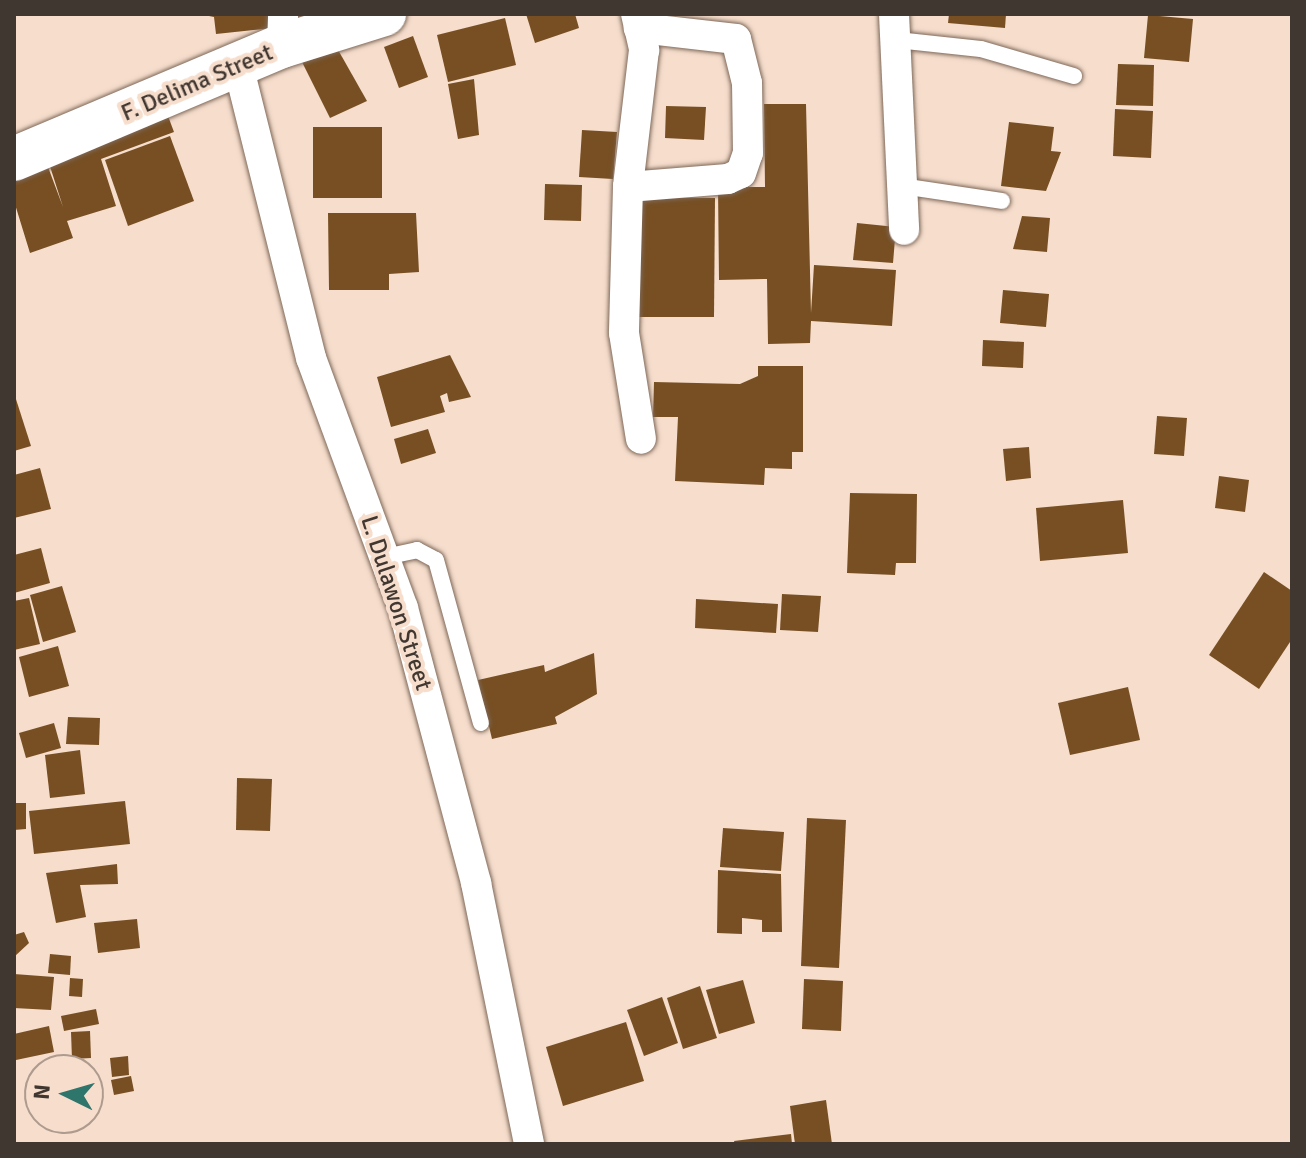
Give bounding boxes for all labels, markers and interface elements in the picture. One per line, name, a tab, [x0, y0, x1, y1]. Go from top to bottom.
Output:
street label: F. Delima Street	[117, 38, 277, 128]
street label: L. Dulawon Street	[354, 512, 438, 694]
north arrow	[24, 1054, 104, 1134]
text: N	[27, 1083, 56, 1101]

